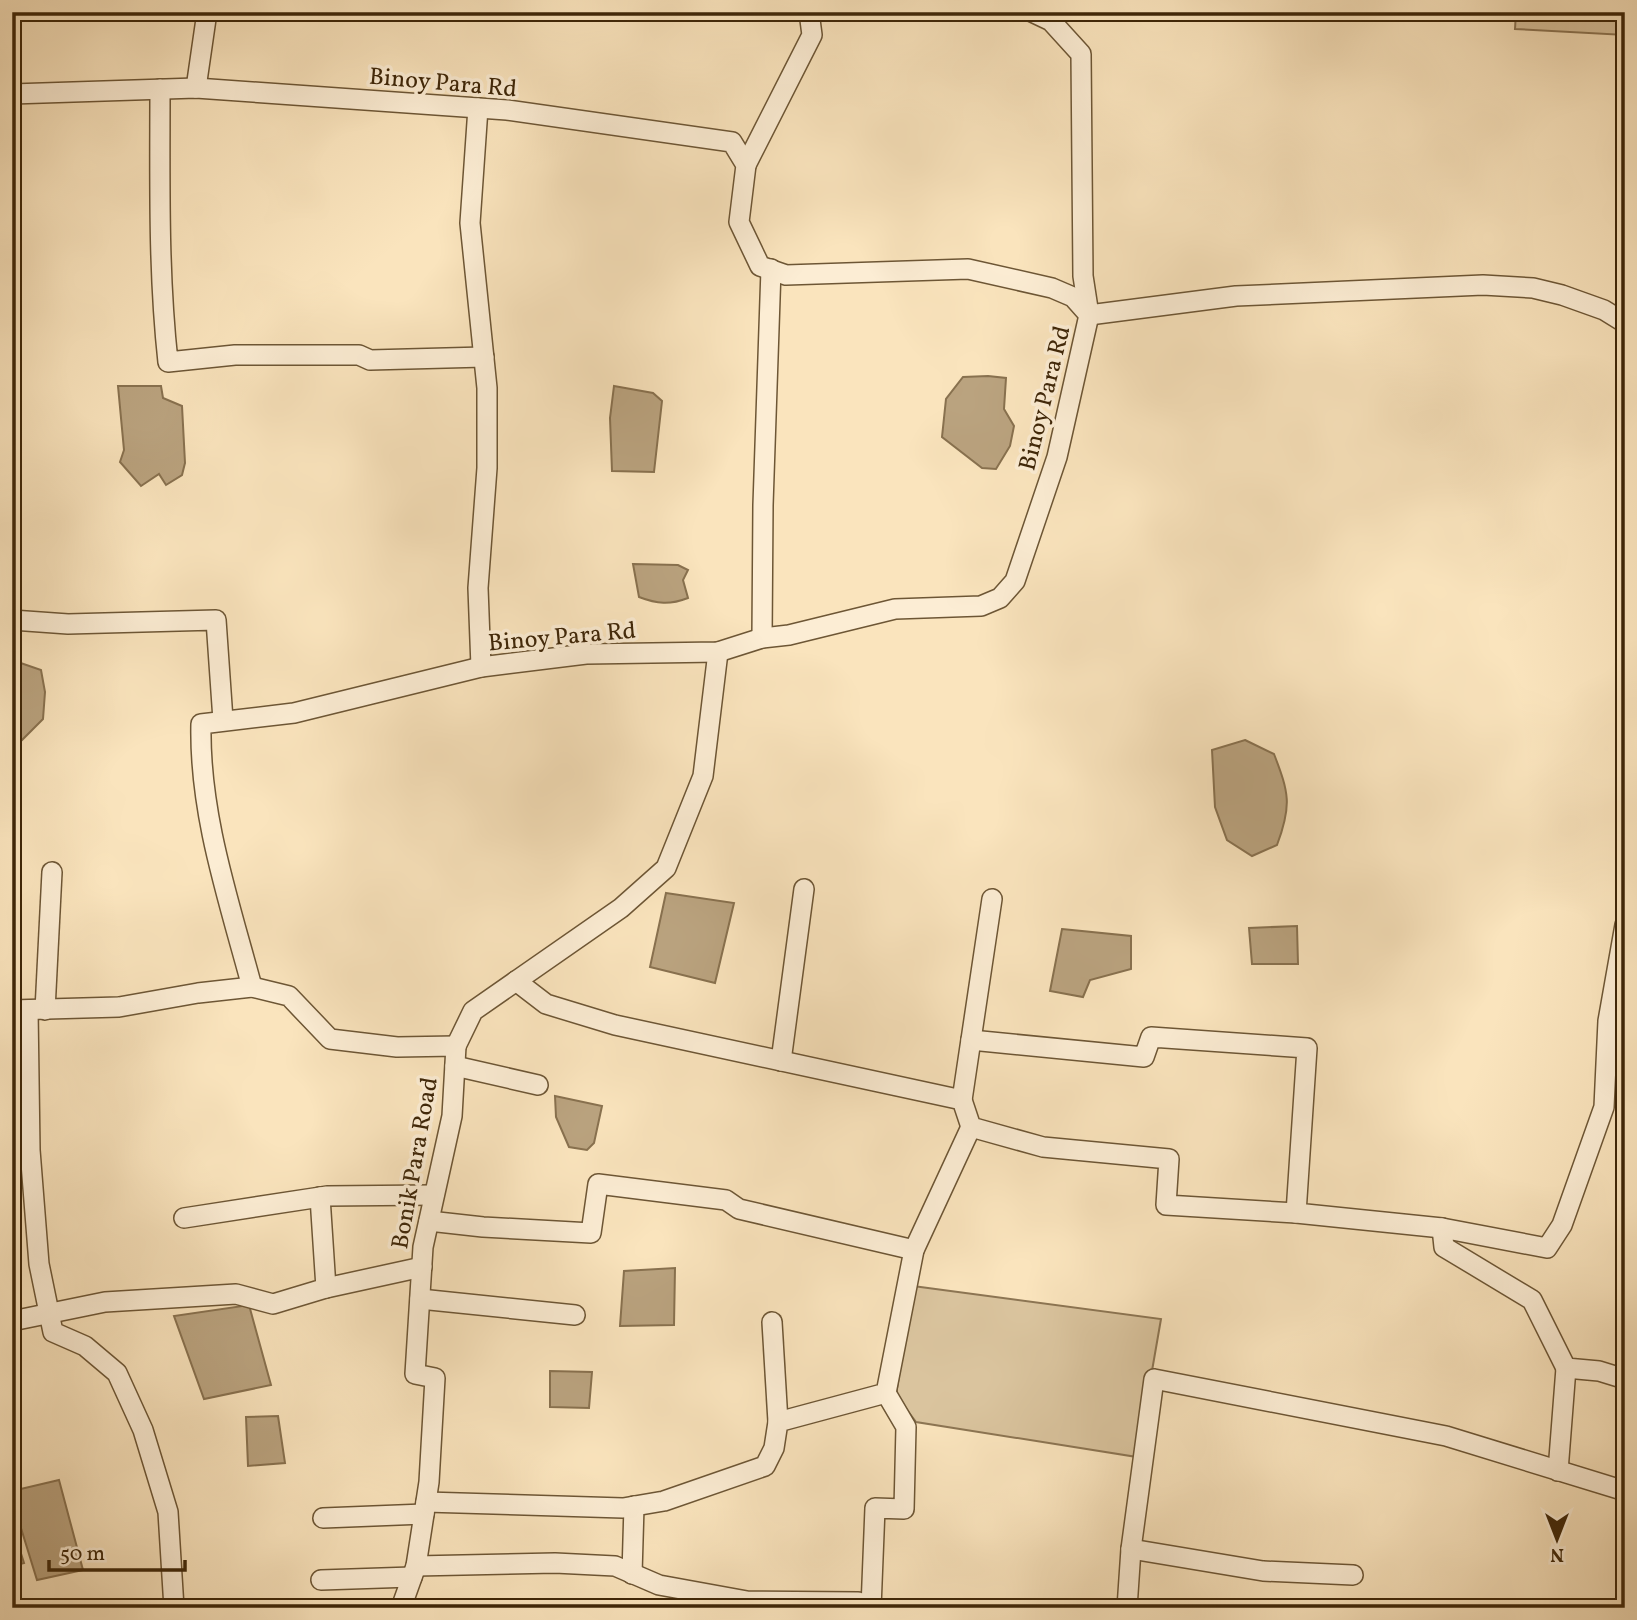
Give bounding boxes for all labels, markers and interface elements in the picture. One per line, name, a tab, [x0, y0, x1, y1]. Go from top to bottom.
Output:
street label: Binoy Para Rd	[367, 61, 518, 107]
street label: Binoy Para Rd	[1012, 322, 1080, 475]
street label: Binoy Para Rd	[487, 615, 638, 661]
street label: Bonik Para Road	[384, 1075, 448, 1252]
north arrow	[1522, 1504, 1592, 1574]
scale bar	[49, 1529, 186, 1573]
text: 50 m	[60, 1540, 105, 1569]
text: N	[1550, 1541, 1564, 1567]

